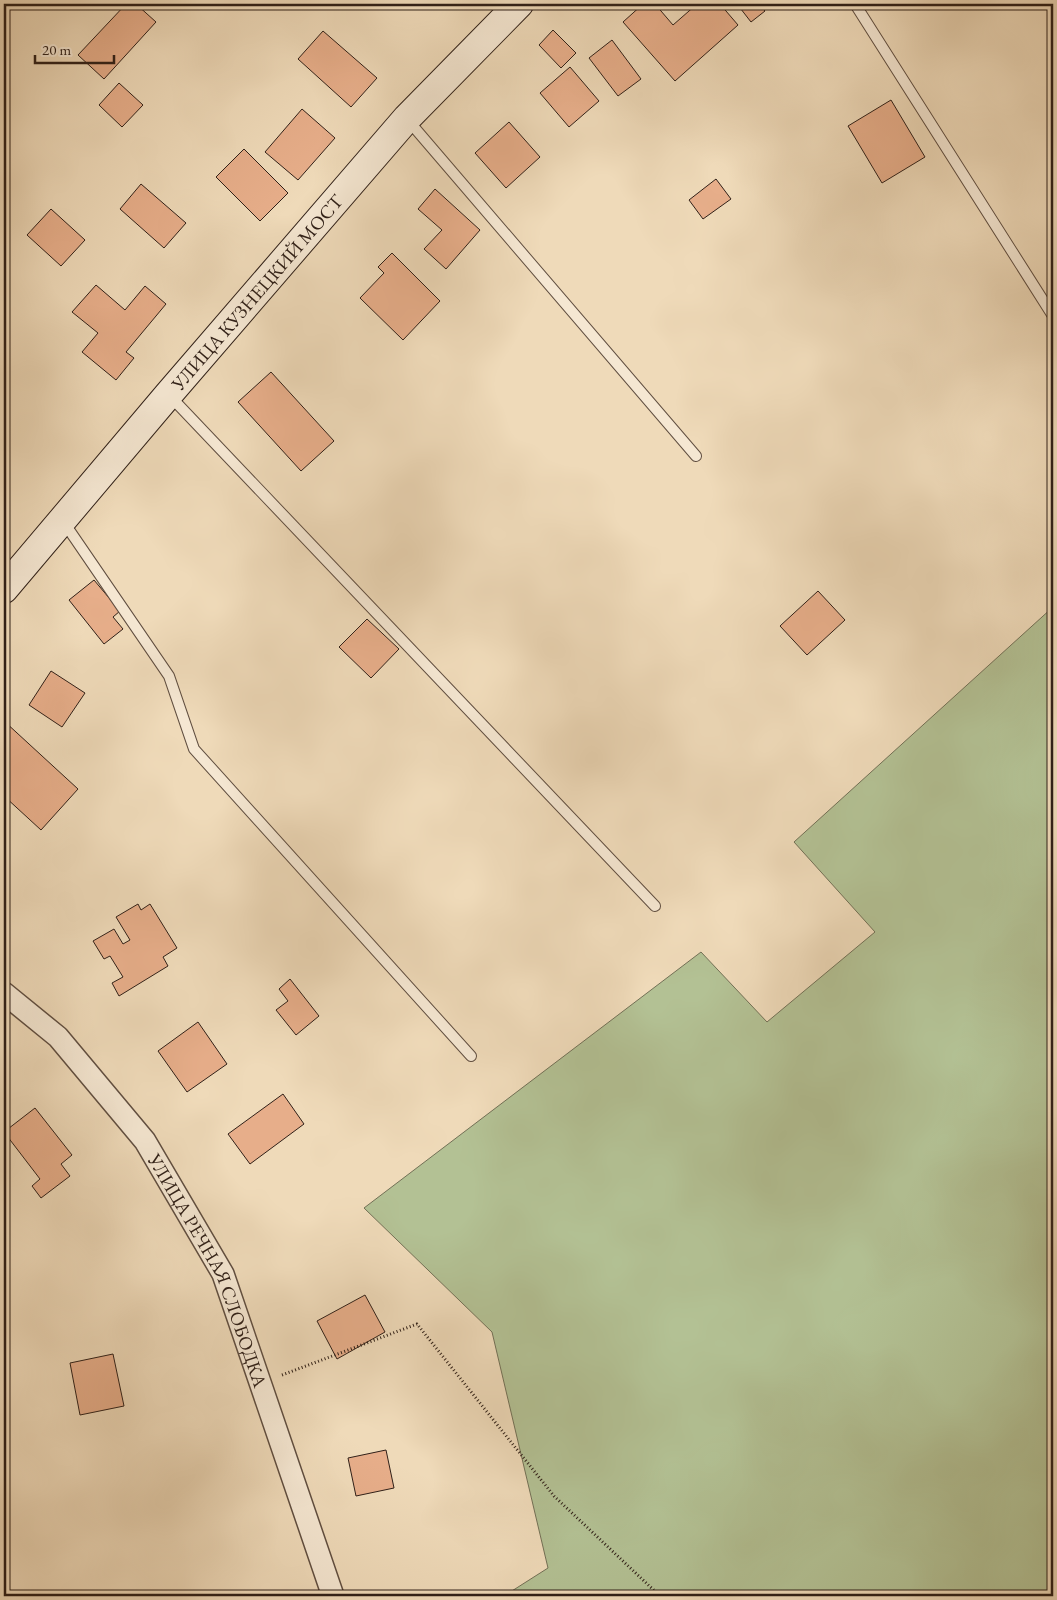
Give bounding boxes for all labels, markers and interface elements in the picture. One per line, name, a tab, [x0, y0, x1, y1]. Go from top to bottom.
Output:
scale bar	[35, 32, 114, 64]
text: 20 m	[42, 40, 71, 59]
street label: УЛИЦА КУЗНЕЦКИЙ МОСТ	[165, 189, 348, 396]
street label: УЛИЦА РЕЧНАЯ СЛОБОДКА	[142, 1148, 274, 1391]

